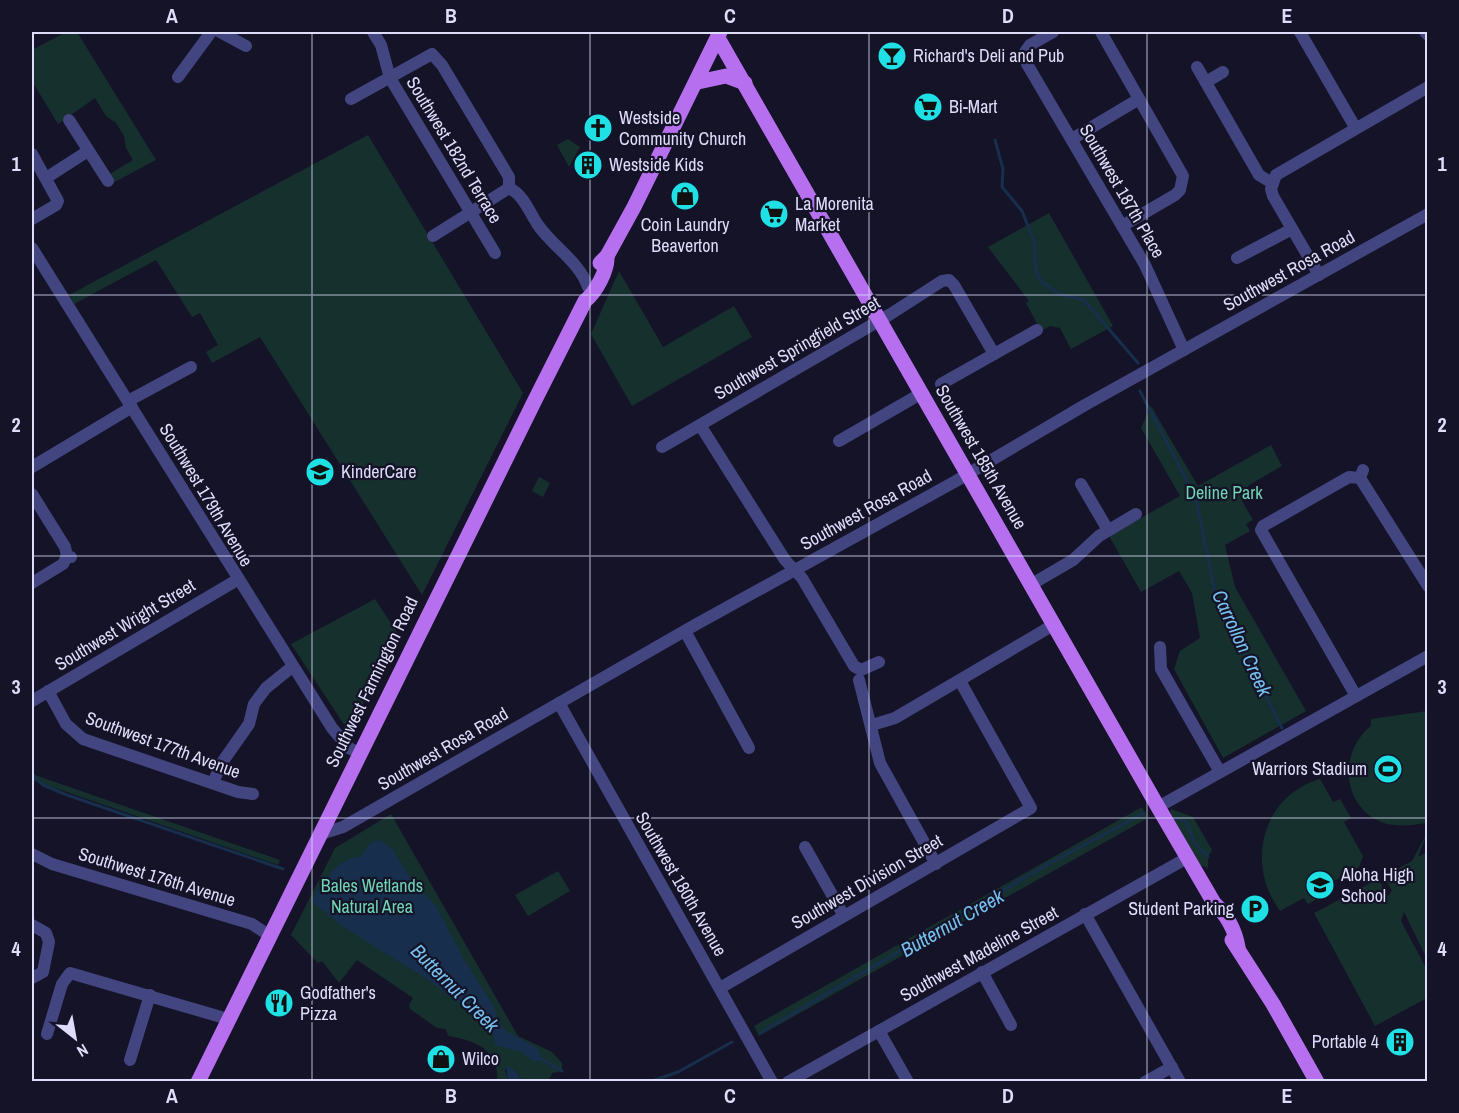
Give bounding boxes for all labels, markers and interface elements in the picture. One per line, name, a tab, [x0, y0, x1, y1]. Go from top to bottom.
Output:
text: A	[166, 2, 178, 29]
text: B	[445, 2, 457, 29]
text: C	[724, 2, 736, 29]
text: D	[1002, 2, 1014, 29]
text: E	[1282, 2, 1293, 29]
bar icon: Richard's Deli and Pub	[876, 40, 908, 72]
place label: Richard's Deli and Pub	[913, 43, 1064, 68]
street label: Southwest 182nd Terrace	[401, 72, 508, 228]
supermarket icon: Bi-Mart	[912, 91, 944, 123]
place label: Bi-Mart	[949, 94, 997, 119]
place label: Westside Community Church	[619, 105, 746, 151]
church icon: Westside Community Church	[582, 112, 614, 144]
street label: Southwest 187th Place	[1074, 119, 1171, 262]
building icon: Westside Kids	[572, 149, 604, 181]
text: 1	[11, 150, 21, 177]
text: 1	[1437, 150, 1447, 177]
place label: Westside Kids	[609, 152, 704, 177]
shop icon: Coin Laundry Beaverton	[669, 180, 701, 212]
place label: La Morenita Market	[795, 191, 874, 237]
supermarket icon: La Morenita Market	[758, 198, 790, 230]
place label: Coin Laundry Beaverton	[641, 212, 730, 258]
street label: Southwest Rosa Road	[1218, 224, 1359, 317]
street label: Southwest Springfield Street	[709, 290, 884, 405]
street label: Southwest 185th Avenue	[930, 380, 1033, 534]
text: 2	[11, 411, 21, 438]
text: 2	[1437, 411, 1447, 438]
street label: Southwest 179th Avenue	[154, 418, 259, 571]
school or university icon: KinderCare	[304, 456, 336, 488]
place label: KinderCare	[341, 459, 416, 484]
street label: Southwest Rosa Road	[795, 463, 936, 556]
park label: Deline Park	[1185, 480, 1263, 505]
street label: Southwest Wright Street	[50, 573, 200, 676]
water label: Carrollon Creek	[1206, 585, 1279, 701]
street label: Southwest Farmington Road	[319, 592, 424, 771]
text: 3	[11, 673, 21, 700]
text: 3	[1437, 673, 1447, 700]
street label: Southwest Rosa Road	[373, 701, 513, 796]
street label: Southwest 177th Avenue	[82, 705, 244, 784]
sports icon: Warriors Stadium	[1372, 753, 1404, 785]
place label: Warriors Stadium	[1252, 756, 1367, 781]
street label: Southwest 180th Avenue	[630, 807, 733, 961]
street label: Southwest Division Street	[787, 828, 947, 935]
street label: Southwest 176th Avenue	[76, 841, 239, 912]
place label: Aloha High School	[1340, 862, 1414, 908]
school or university icon: Aloha High School	[1304, 869, 1336, 901]
park label: Bales Wetlands Natural Area	[321, 873, 423, 919]
water label: Butternut Creek	[895, 882, 1009, 963]
parking icon: Student Parking	[1239, 893, 1271, 925]
place label: Student Parking	[1128, 896, 1235, 921]
street label: Southwest Madeline Street	[895, 900, 1062, 1007]
text: 4	[11, 935, 21, 962]
text: 4	[1437, 935, 1447, 962]
water label: Butternut Creek	[405, 937, 506, 1038]
place label: Godfather's Pizza	[300, 980, 376, 1026]
restaurant icon: Godfather's Pizza	[263, 987, 295, 1019]
north arrow	[45, 1008, 105, 1068]
building icon: Portable 4	[1384, 1026, 1416, 1058]
place label: Portable 4	[1312, 1029, 1379, 1054]
text: N	[73, 1039, 92, 1063]
shop icon: Wilco	[425, 1043, 457, 1075]
place label: Wilco	[462, 1046, 499, 1071]
text: A	[166, 1082, 178, 1109]
text: B	[445, 1082, 457, 1109]
text: C	[724, 1082, 736, 1109]
text: D	[1002, 1082, 1014, 1109]
text: E	[1282, 1082, 1293, 1109]

